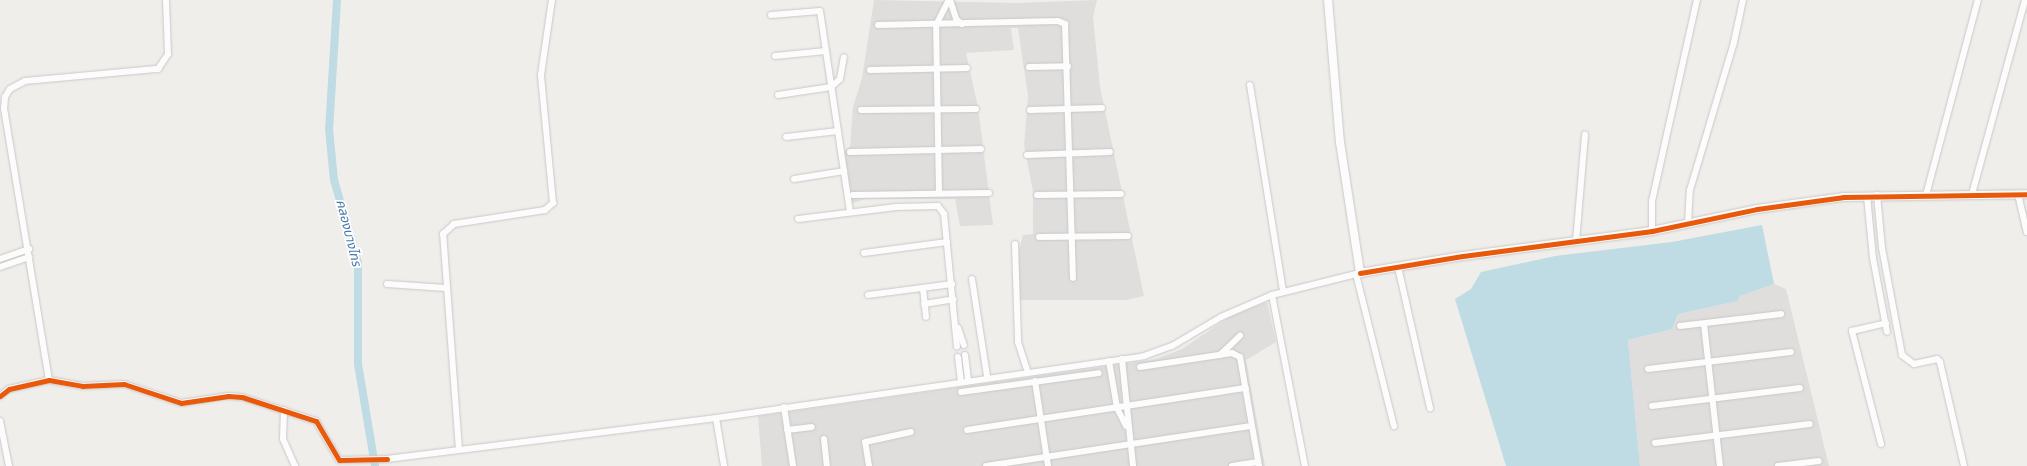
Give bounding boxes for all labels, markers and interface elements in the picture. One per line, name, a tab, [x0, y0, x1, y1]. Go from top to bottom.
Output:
water label: คลองบางไทร	[332, 198, 364, 268]

